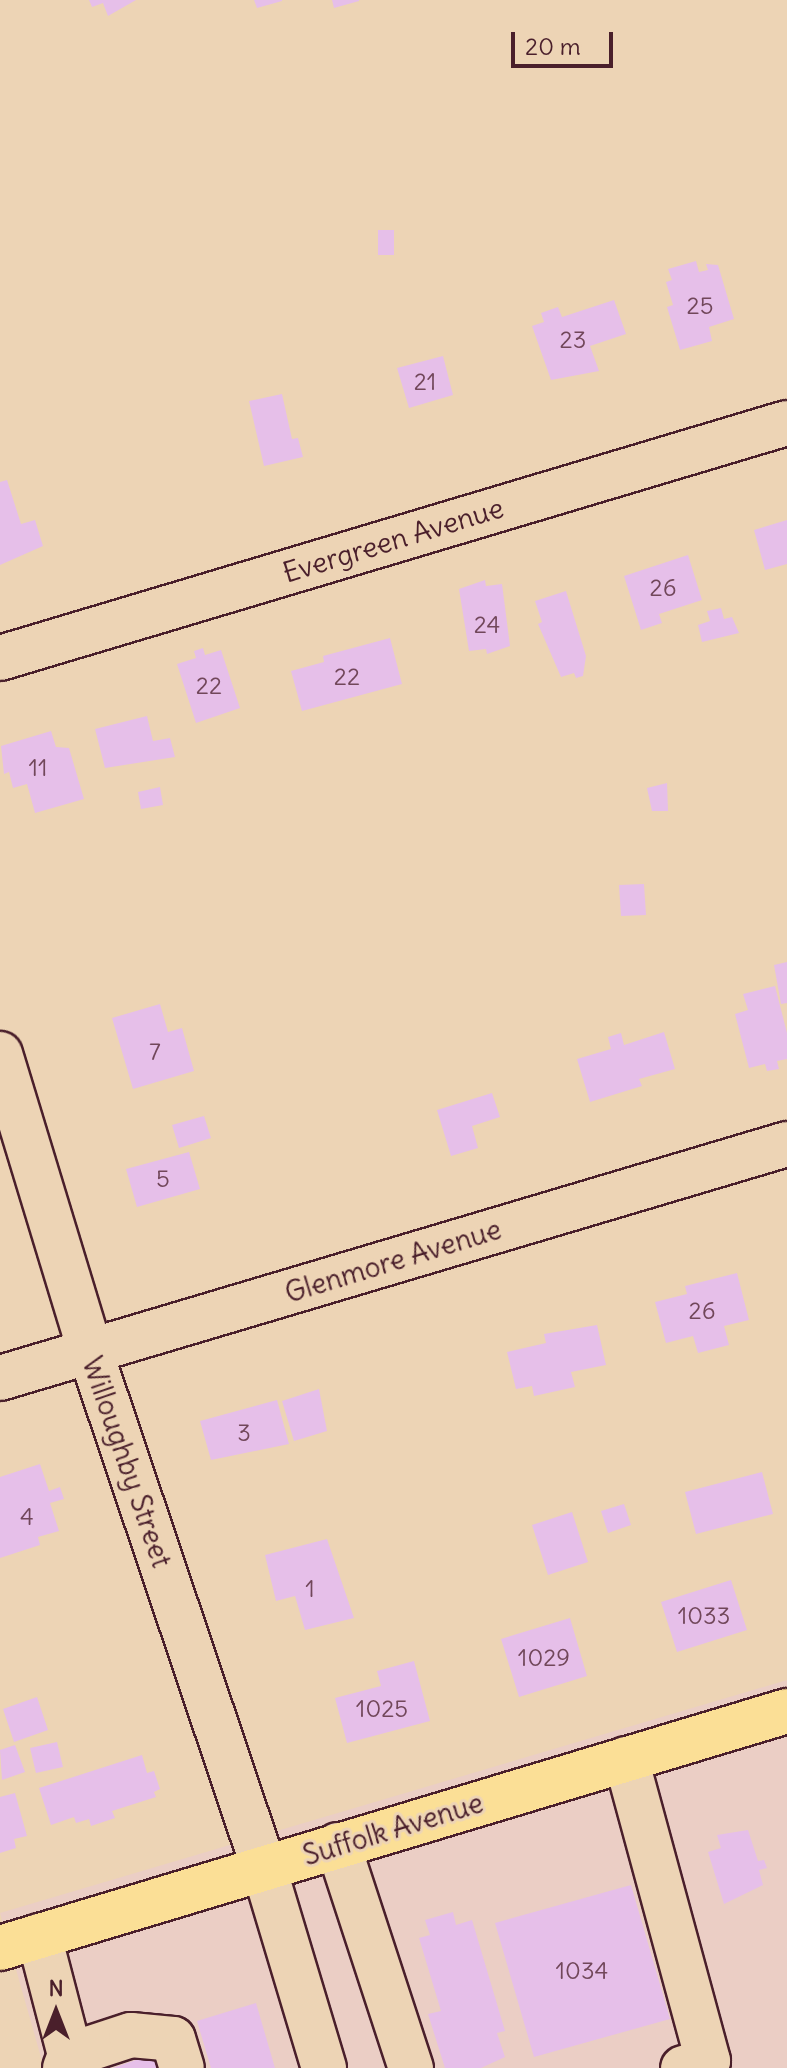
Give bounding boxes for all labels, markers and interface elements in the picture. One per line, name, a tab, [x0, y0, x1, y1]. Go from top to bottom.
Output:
scale bar	[515, 16, 617, 66]
text: 20 m	[525, 31, 581, 61]
house number: 25	[687, 292, 713, 320]
house number: 23	[560, 326, 586, 354]
house number: 21	[414, 368, 436, 396]
street label: Evergreen Avenue	[279, 490, 507, 590]
house number: 26	[650, 574, 676, 602]
house number: 24	[474, 611, 500, 639]
house number: 22	[334, 663, 360, 691]
house number: 22	[196, 672, 222, 700]
house number: 11	[28, 754, 48, 782]
house number: 7	[149, 1038, 161, 1066]
house number: 5	[156, 1165, 170, 1193]
street label: Glenmore Avenue	[281, 1212, 505, 1310]
house number: 26	[689, 1297, 715, 1325]
street label: Willoughby Street	[75, 1352, 179, 1572]
house number: 3	[237, 1419, 251, 1447]
house number: 4	[20, 1503, 34, 1531]
house number: 1	[305, 1575, 315, 1603]
house number: 1033	[678, 1602, 730, 1630]
house number: 1029	[518, 1644, 570, 1672]
house number: 1025	[356, 1695, 408, 1723]
street label: Suffolk Avenue	[299, 1786, 487, 1872]
house number: 1034	[556, 1957, 608, 1985]
north arrow	[16, 1972, 96, 2052]
text: N	[48, 1974, 64, 2002]

